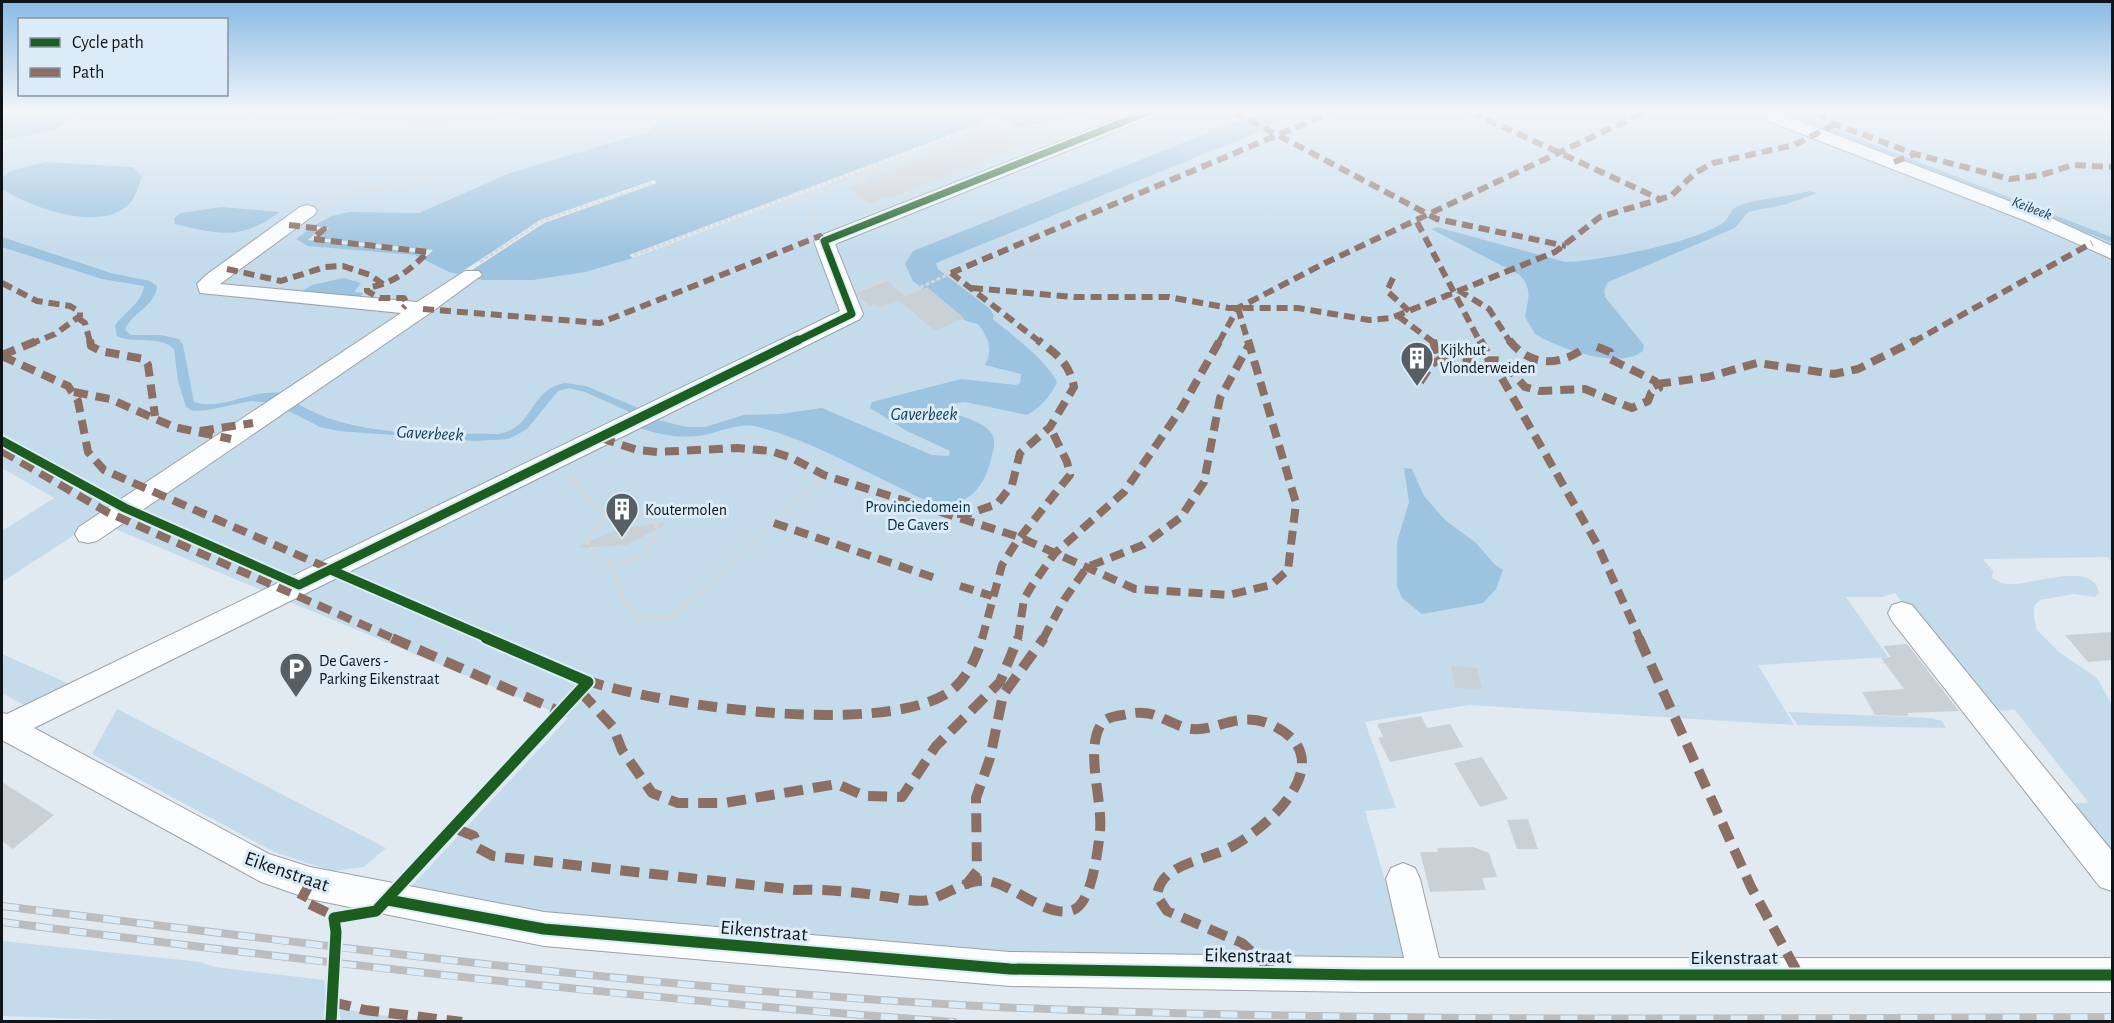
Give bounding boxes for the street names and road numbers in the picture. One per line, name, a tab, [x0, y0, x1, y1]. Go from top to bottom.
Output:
street label: Eikenstraat	[242, 848, 332, 896]
street label: Eikenstraat	[719, 917, 809, 945]
street label: Eikenstraat	[1204, 945, 1293, 967]
street label: Eikenstraat	[1690, 948, 1778, 968]

